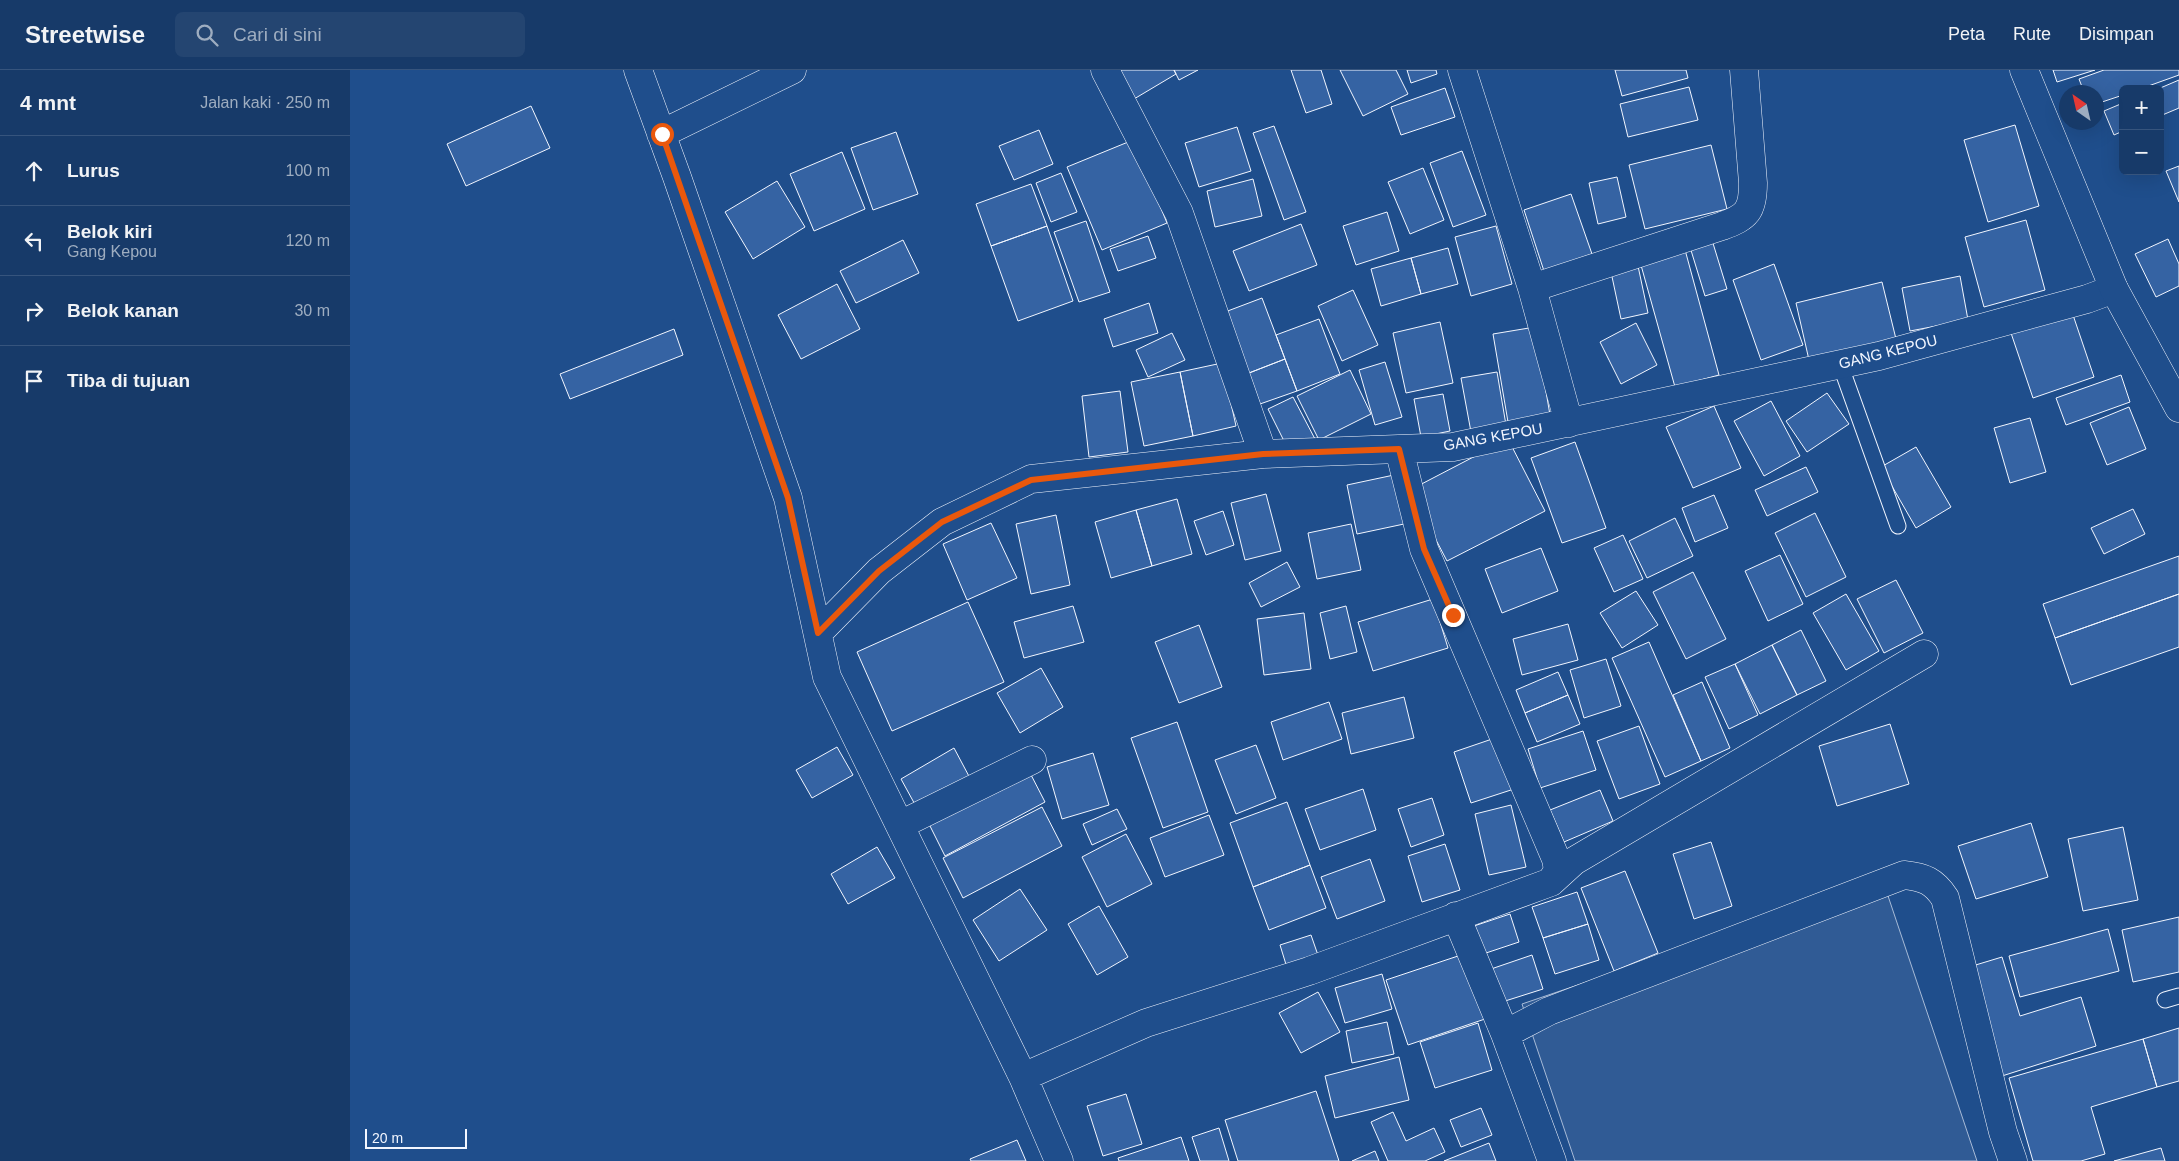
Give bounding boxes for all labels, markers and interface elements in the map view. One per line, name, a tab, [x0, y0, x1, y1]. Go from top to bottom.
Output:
search box	[175, 12, 525, 57]
text: Streetwise	[25, 21, 145, 48]
icon: search	[193, 21, 221, 49]
text: Cari di sini	[233, 24, 322, 45]
text: Peta	[1948, 24, 1985, 44]
text: Rute	[2013, 24, 2051, 44]
text: Disimpan	[2079, 24, 2154, 44]
north arrow	[2059, 85, 2104, 130]
map controls	[2119, 85, 2164, 175]
button: +	[2119, 85, 2164, 130]
text: 4 mnt	[20, 91, 76, 114]
text: Jalan kaki · 250 m	[200, 94, 330, 111]
route start	[651, 123, 674, 146]
button: −	[2119, 130, 2164, 175]
icon: ahead	[20, 157, 48, 185]
text: Lurus	[67, 160, 120, 181]
text: 100 m	[286, 162, 330, 179]
text: Belok kiri	[67, 221, 153, 242]
icon: left	[20, 227, 48, 255]
text: 120 m	[286, 232, 330, 249]
text: Gang Kepou	[67, 243, 157, 260]
icon: right	[20, 297, 48, 325]
text: Belok kanan	[67, 300, 179, 321]
text: 30 m	[294, 302, 330, 319]
street label: GANG KEPOU	[1837, 331, 1939, 372]
icon: arrive	[20, 367, 48, 395]
text: Tiba di tujuan	[67, 370, 190, 391]
street label: GANG KEPOU	[1442, 419, 1544, 454]
route end	[1442, 604, 1465, 627]
scale bar	[365, 1126, 468, 1149]
text: 20 m	[372, 1130, 403, 1146]

